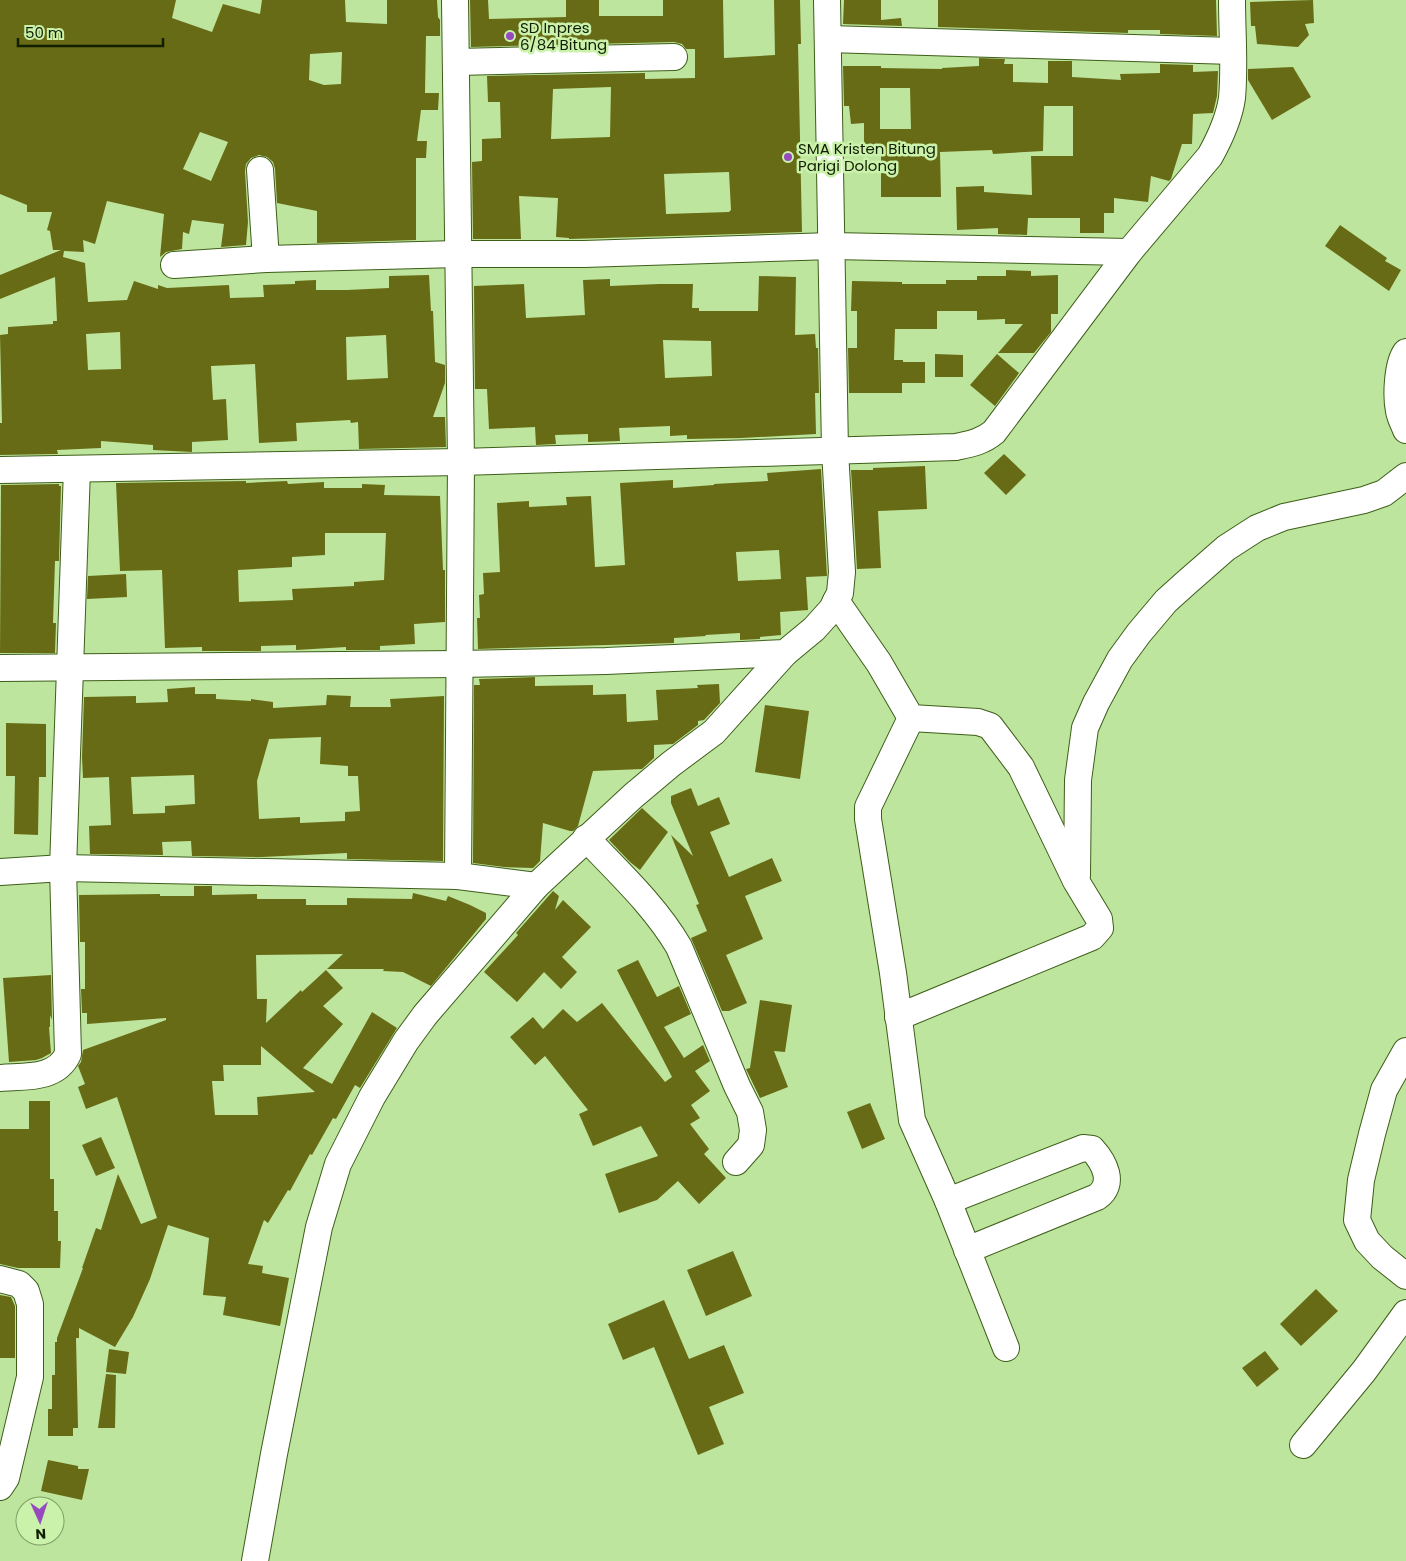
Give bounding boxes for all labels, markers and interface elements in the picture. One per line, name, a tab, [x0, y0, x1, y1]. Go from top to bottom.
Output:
scale bar	[18, 15, 162, 47]
place label: SD Inpres 6/84 Bitung	[520, 17, 607, 55]
text: 50 m	[25, 22, 63, 43]
marker: SD Inpres 6/84 Bitung	[504, 30, 516, 42]
place label: SMA Kristen Bitung Parigi Dolong	[798, 138, 936, 176]
marker: SMA Kristen Bitung Parigi Dolong	[782, 151, 794, 163]
north arrow	[15, 1496, 65, 1546]
text: N	[35, 1524, 46, 1544]

